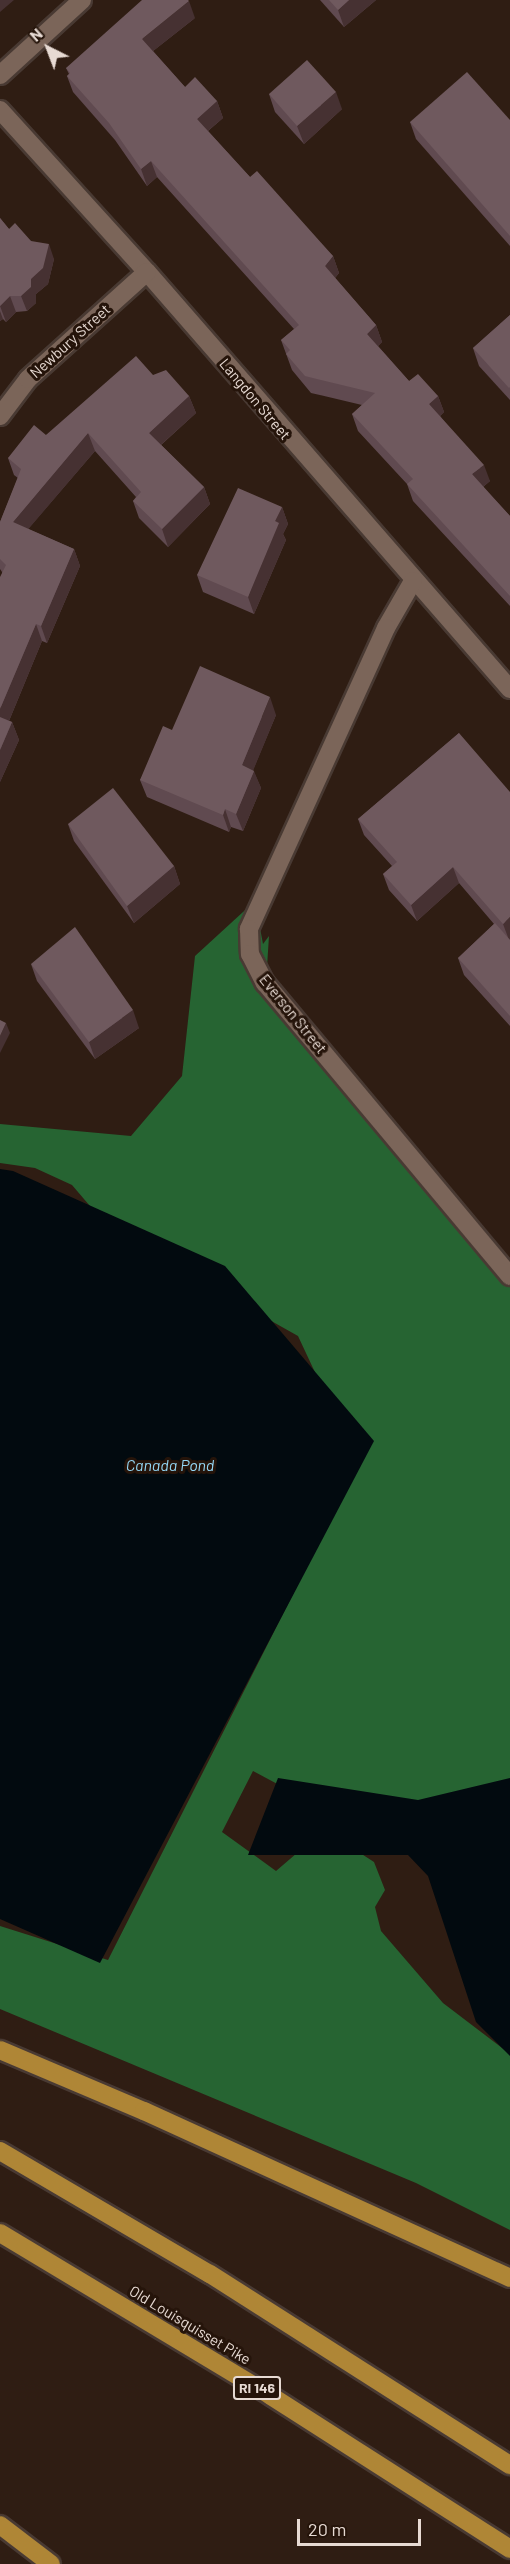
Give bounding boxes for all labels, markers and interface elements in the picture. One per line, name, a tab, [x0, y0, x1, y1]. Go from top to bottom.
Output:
north arrow	[18, 18, 78, 78]
text: N	[25, 24, 46, 45]
street label: Newbury Street	[26, 300, 114, 382]
street label: Langdon Street	[216, 355, 294, 443]
street label: Everson Street	[256, 971, 330, 1057]
water label: Canada Pond	[126, 1455, 214, 1475]
street label: Old Louisquisset Pike	[126, 2282, 254, 2368]
road number: RI 146	[232, 2377, 282, 2399]
scale bar	[300, 2507, 424, 2545]
text: 20 m	[308, 2518, 346, 2540]

